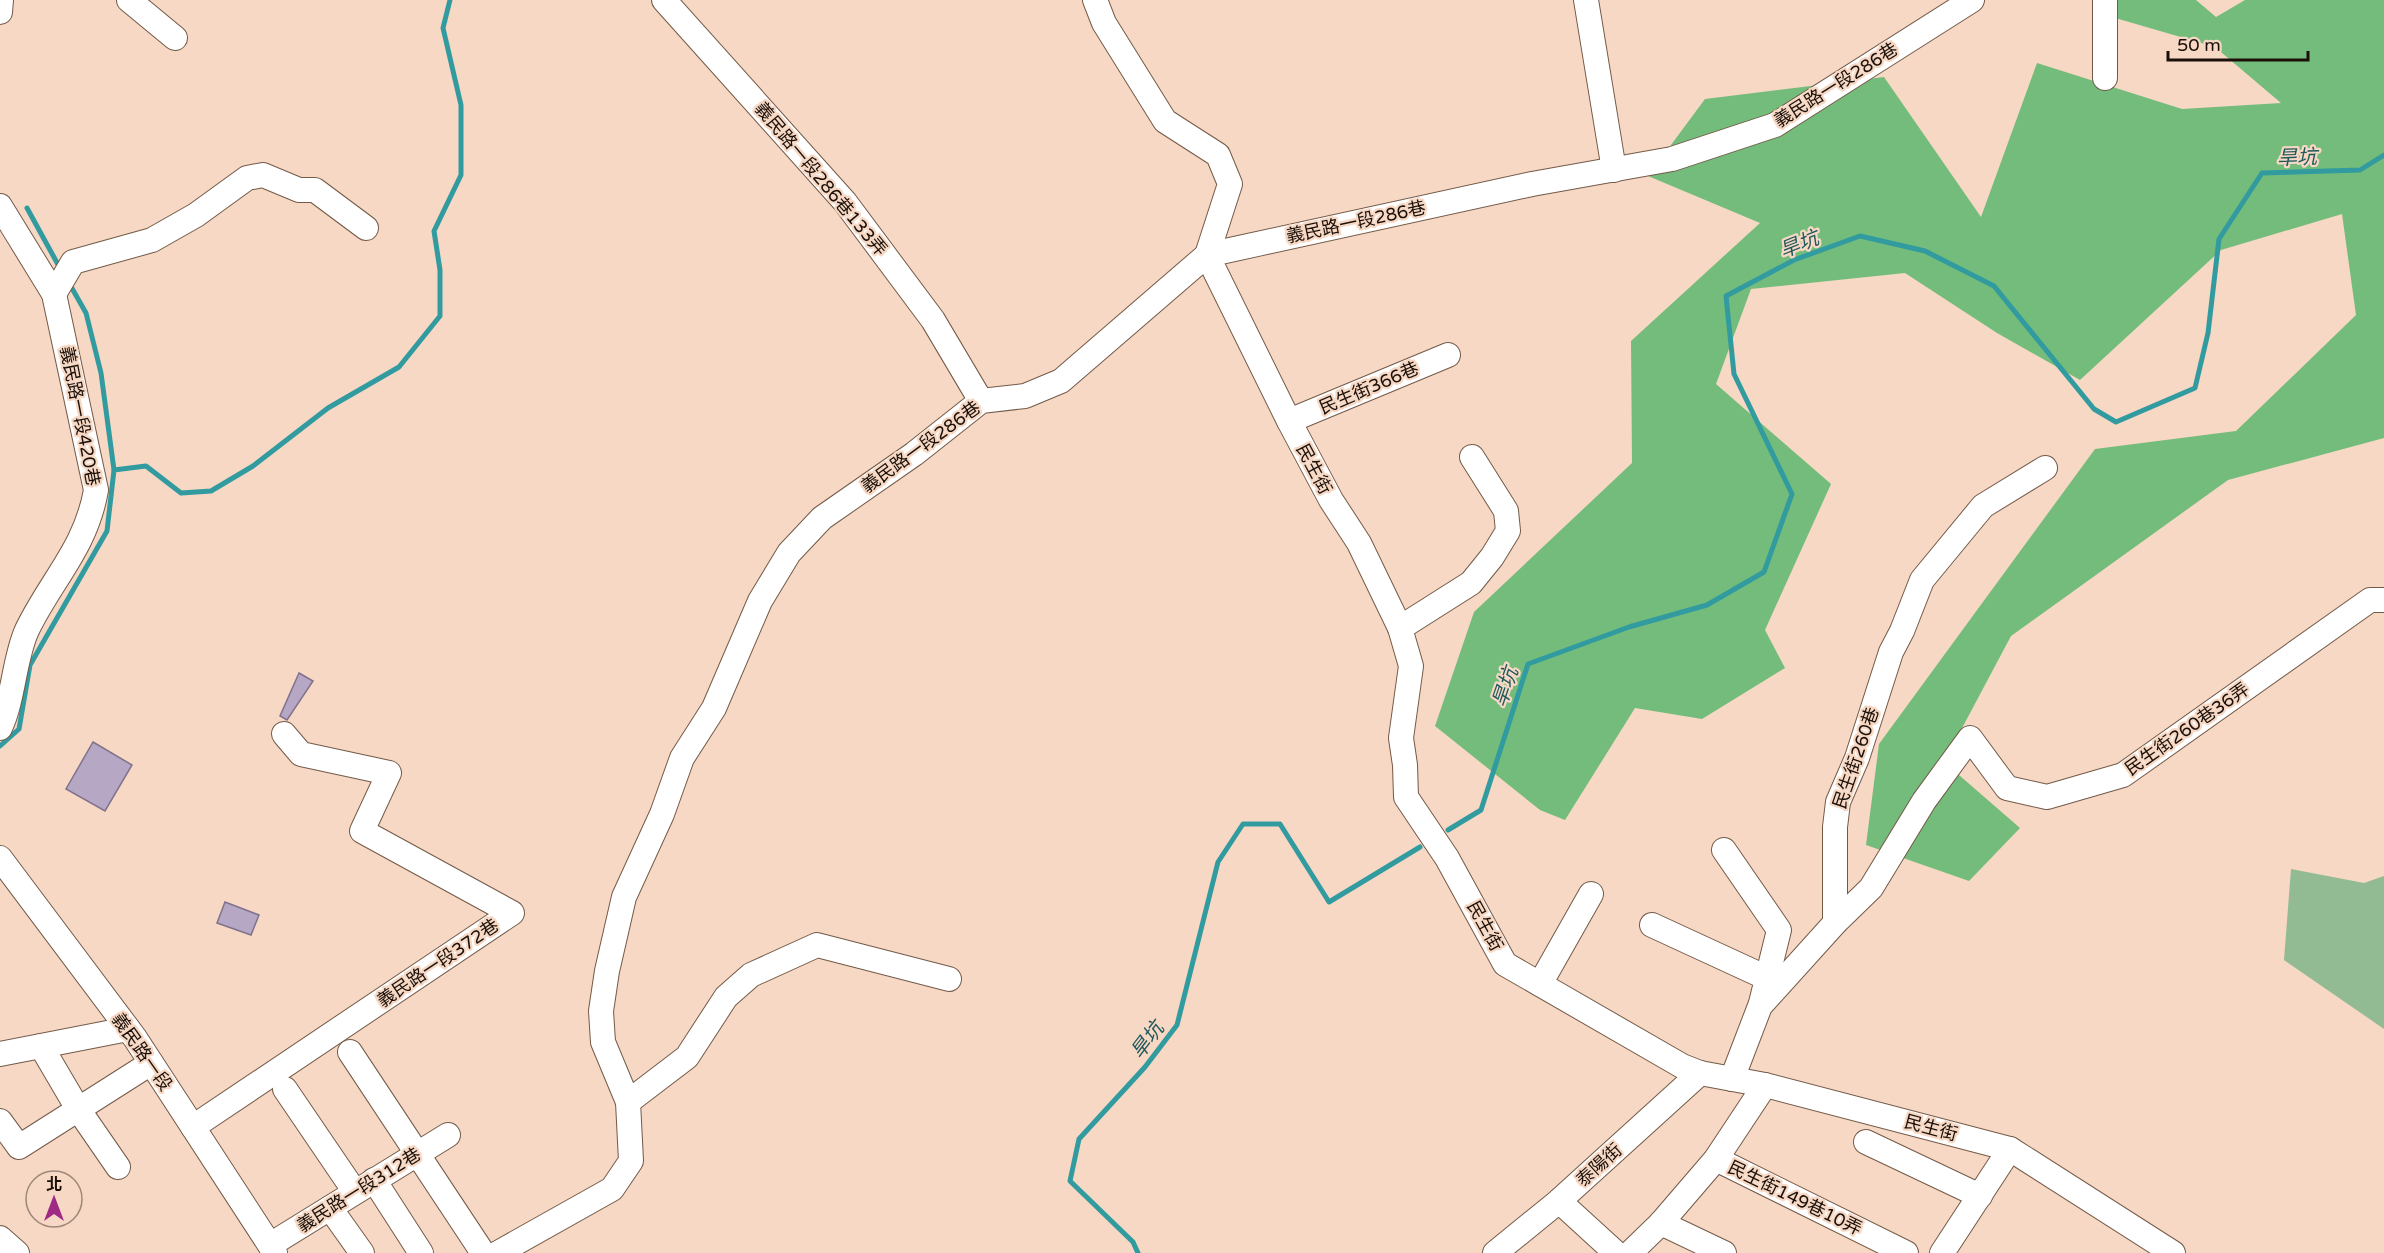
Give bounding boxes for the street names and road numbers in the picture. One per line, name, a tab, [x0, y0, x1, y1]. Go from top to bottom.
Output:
street label: 義民路一段286巷	[1770, 38, 1902, 132]
street label: 義民路一段286巷133弄	[750, 98, 892, 260]
street label: 義民路一段286巷	[1284, 196, 1428, 248]
street label: 義民路一段420巷	[56, 344, 104, 488]
street label: 民生街366巷	[1316, 357, 1422, 419]
street label: 義民路一段286巷	[857, 396, 985, 498]
street label: 民生街	[1292, 440, 1336, 498]
street label: 民生街260巷36弄	[2121, 678, 2253, 780]
street label: 民生街260巷	[1828, 704, 1884, 812]
street label: 民生街	[1462, 897, 1508, 955]
street label: 義民路一段372巷	[373, 914, 503, 1012]
street label: 義民路一段	[107, 1009, 177, 1095]
street label: 民生街	[1902, 1110, 1960, 1146]
street label: 泰陽街	[1572, 1139, 1626, 1191]
street label: 義民路一段312巷	[293, 1143, 425, 1237]
street label: 民生街149巷10弄	[1724, 1156, 1866, 1240]

